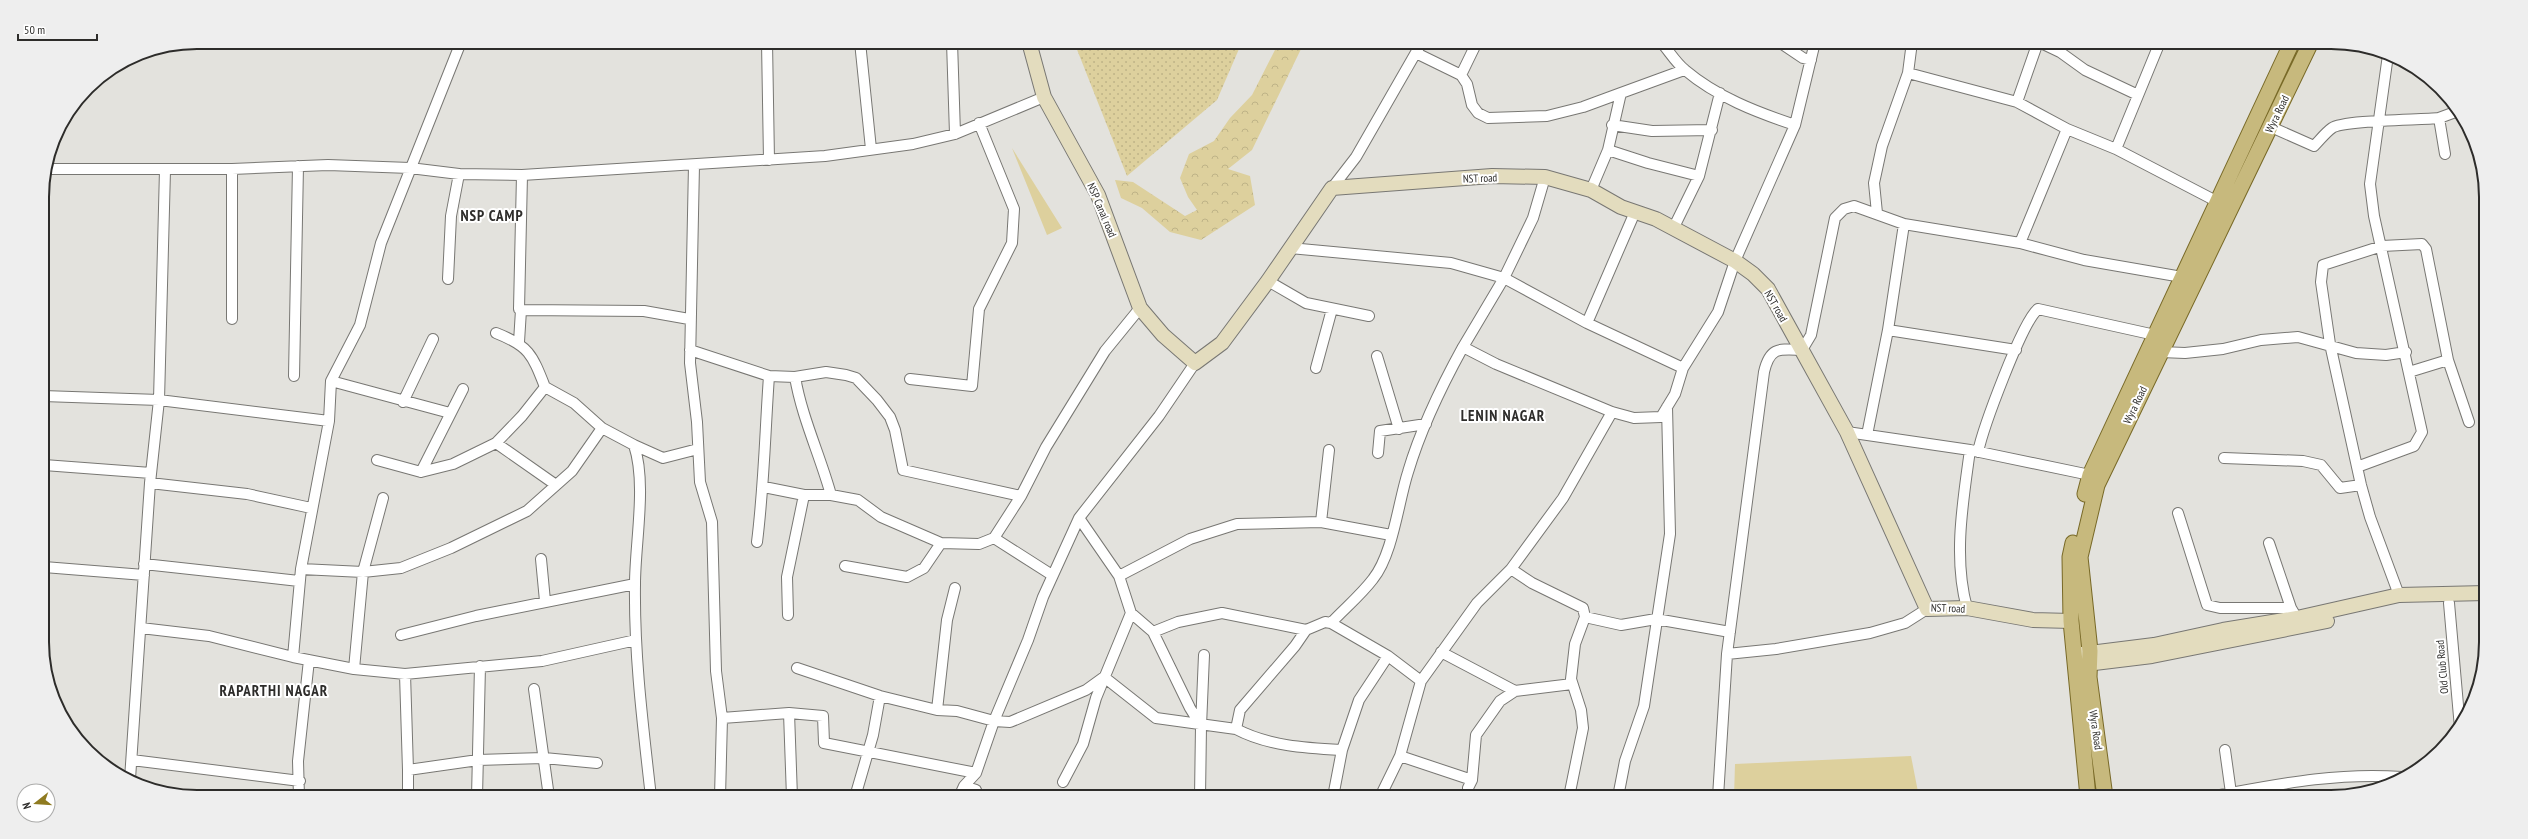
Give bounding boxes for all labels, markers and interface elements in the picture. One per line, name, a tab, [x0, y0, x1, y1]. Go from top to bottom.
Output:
scale bar	[18, 16, 97, 42]
text: 50 m	[24, 22, 45, 37]
street label: Wyra Road	[2262, 93, 2292, 135]
street label: NST road	[1463, 170, 1498, 186]
street label: NSP Canal road	[1084, 181, 1120, 240]
district label: NSP CAMP	[460, 206, 524, 225]
street label: NST road	[1761, 288, 1791, 325]
street label: Wyra Road	[2120, 384, 2150, 426]
district label: LENIN NAGAR	[1461, 406, 1545, 425]
street label: NST road	[1931, 600, 1966, 616]
street label: Old Club Road	[2433, 639, 2451, 694]
district label: RAPARTHI NAGAR	[220, 681, 328, 700]
street label: Wyra Road	[2086, 709, 2106, 751]
north arrow	[16, 783, 56, 823]
text: N	[19, 801, 34, 811]

